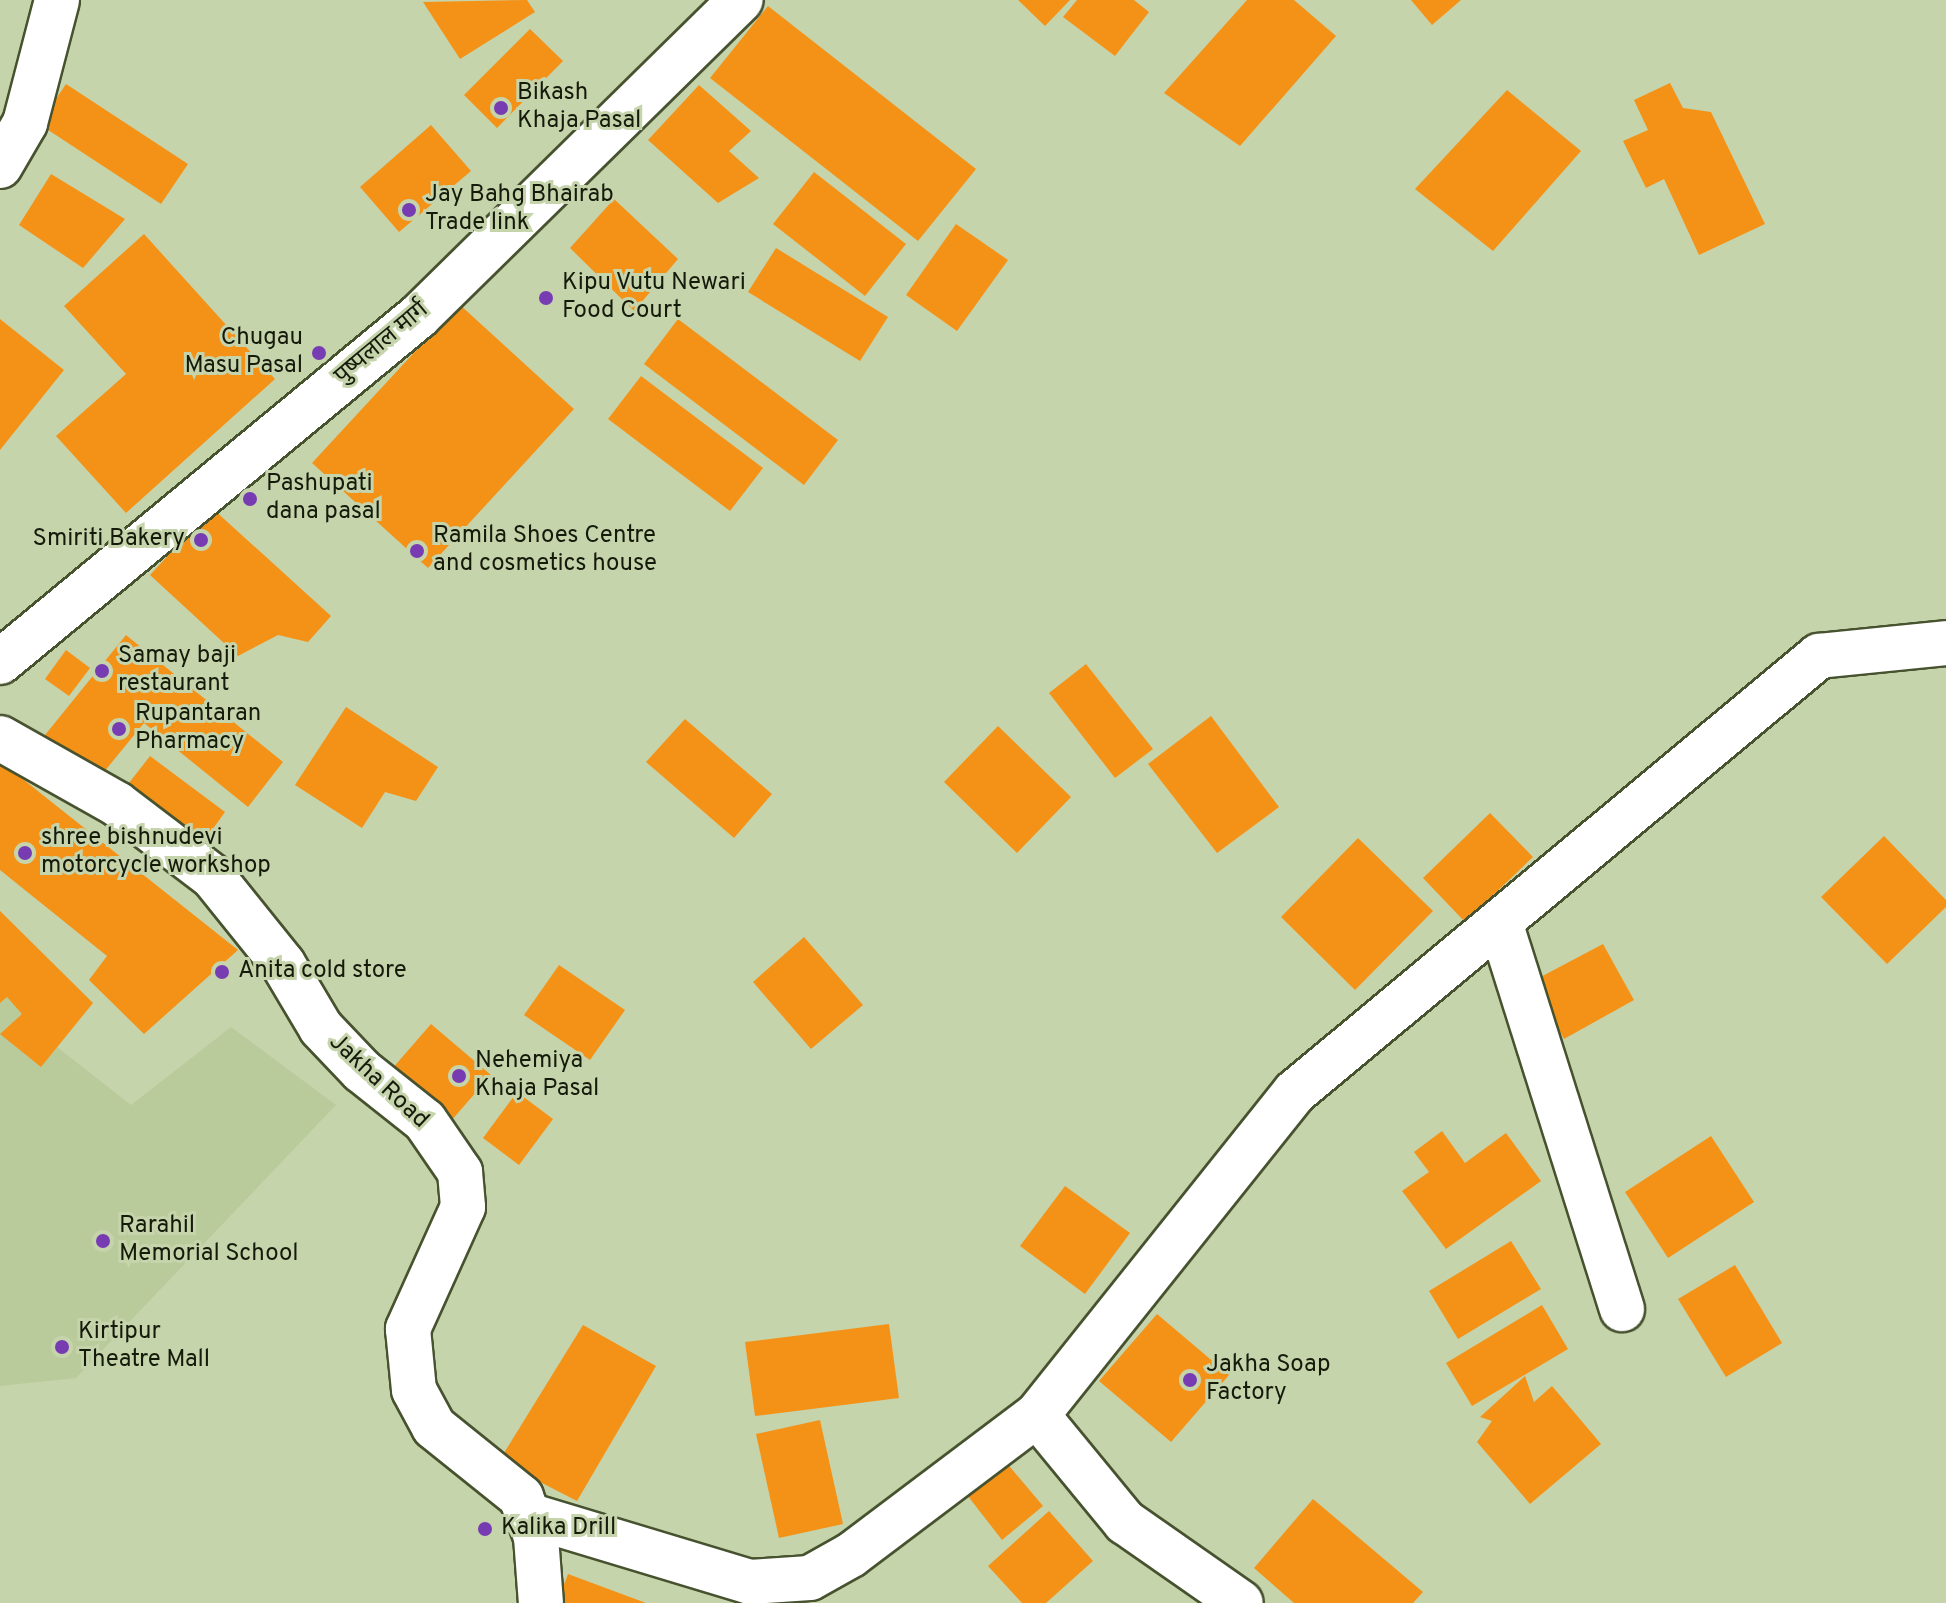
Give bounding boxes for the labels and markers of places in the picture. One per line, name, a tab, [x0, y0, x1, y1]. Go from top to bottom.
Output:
place label: Bikash Khaja Pasal	[517, 80, 641, 136]
marker: Bikash Khaja Pasal	[492, 99, 510, 117]
place label: Jay Bahg Bhairab Trade link	[425, 182, 614, 238]
marker: Jay Bahg Bhairab Trade link	[400, 201, 418, 219]
place label: Kipu Vutu Newari Food Court	[562, 270, 747, 326]
marker: Kipu Vutu Newari Food Court	[537, 289, 555, 307]
place label: Chugau Masu Pasal	[184, 325, 303, 381]
marker: Chugau Masu Pasal	[310, 344, 328, 362]
place label: Pashupati dana pasal	[266, 471, 381, 527]
marker: Pashupati dana pasal	[241, 490, 259, 508]
place label: Ramila Shoes Centre and cosmetics house	[433, 523, 657, 579]
place label: Smiriti Bakery	[33, 526, 185, 554]
marker: Smiriti Bakery	[192, 531, 210, 549]
marker: Ramila Shoes Centre and cosmetics house	[408, 542, 426, 560]
place label: Samay baji restaurant	[118, 643, 236, 699]
marker: Samay baji restaurant	[93, 662, 111, 680]
place label: Rupantaran Pharmacy	[135, 701, 261, 757]
marker: Rupantaran Pharmacy	[110, 720, 128, 738]
place label: shree bishnudevi motorcycle workshop	[41, 825, 271, 881]
marker: shree bishnudevi motorcycle workshop	[16, 844, 34, 862]
place label: Anita cold store	[238, 958, 407, 986]
marker: Anita cold store	[213, 963, 231, 981]
place label: Nehemiya Khaja Pasal	[475, 1048, 599, 1104]
marker: Nehemiya Khaja Pasal	[450, 1067, 468, 1085]
place label: Rarahil Memorial School	[119, 1213, 299, 1269]
marker: Rarahil Memorial School	[94, 1232, 112, 1250]
place label: Kirtipur Theatre Mall	[78, 1319, 210, 1375]
marker: Kirtipur Theatre Mall	[53, 1338, 71, 1356]
place label: Jakha Soap Factory	[1206, 1352, 1331, 1408]
marker: Jakha Soap Factory	[1181, 1371, 1199, 1389]
place label: Kalika Drill	[501, 1515, 616, 1543]
marker: Kalika Drill	[476, 1520, 494, 1538]

